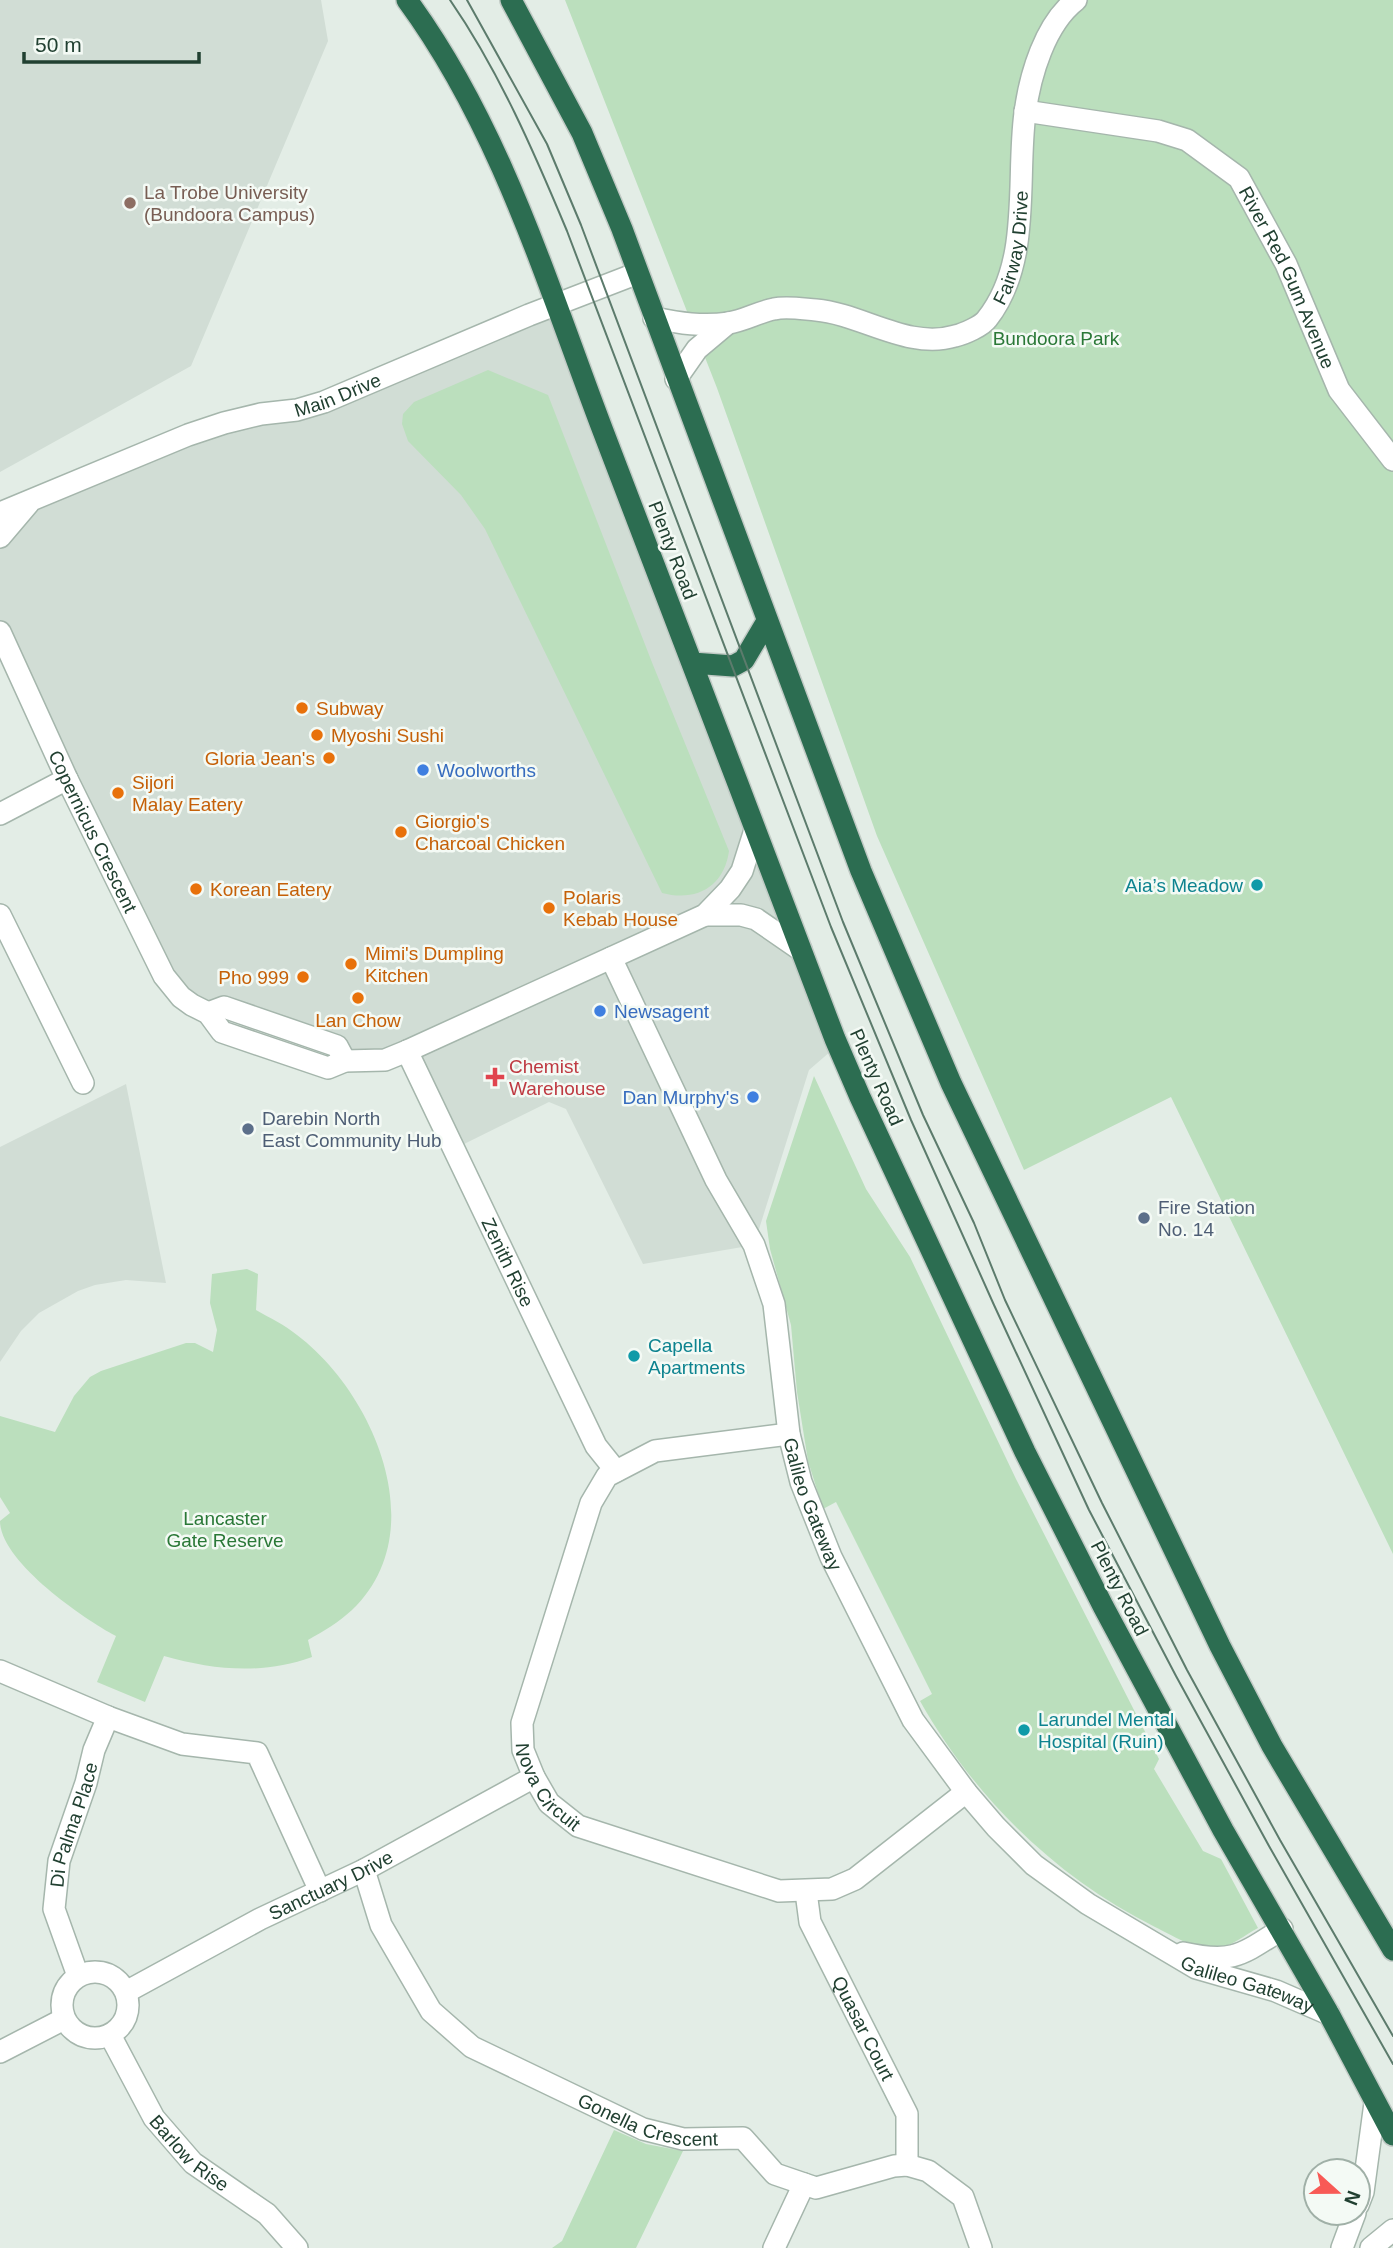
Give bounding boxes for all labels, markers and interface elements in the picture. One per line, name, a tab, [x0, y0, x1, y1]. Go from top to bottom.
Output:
scale bar	[24, 21, 200, 65]
text: 50 m	[35, 33, 82, 56]
place label: La Trobe University (Bundoora Campus)	[144, 182, 315, 225]
street label: River Red Gum Avenue	[1235, 183, 1339, 372]
street label: Fairway Drive	[989, 190, 1032, 308]
marker: La Trobe University (Bundoora Campus)	[122, 195, 138, 211]
park label: Bundoora Park	[993, 328, 1120, 349]
street label: Main Drive	[292, 369, 384, 421]
street label: Plenty Road	[644, 498, 701, 602]
place label: Subway	[316, 698, 384, 719]
marker: Subway	[294, 700, 310, 716]
place label: Myoshi Sushi	[331, 725, 444, 746]
marker: Myoshi Sushi	[309, 727, 325, 743]
street label: Copernicus Crescent	[44, 747, 141, 917]
place label: Gloria Jean's	[205, 748, 315, 769]
marker: Gloria Jean's	[321, 750, 337, 766]
place label: Woolworths	[437, 760, 536, 781]
marker: Woolworths	[415, 762, 431, 778]
place label: Sijori Malay Eatery	[132, 772, 243, 815]
marker: Sijori Malay Eatery	[110, 785, 126, 801]
place label: Giorgio's Charcoal Chicken	[415, 811, 565, 854]
marker: Giorgio's Charcoal Chicken	[393, 824, 409, 840]
place label: Aia’s Meadow	[1125, 875, 1243, 896]
marker: Aia’s Meadow	[1249, 877, 1265, 893]
place label: Korean Eatery	[210, 879, 332, 900]
marker: Korean Eatery	[188, 881, 204, 897]
place label: Polaris Kebab House	[563, 887, 678, 930]
marker: Polaris Kebab House	[541, 900, 557, 916]
place label: Mimi's Dumpling Kitchen	[365, 943, 504, 986]
marker: Mimi's Dumpling Kitchen	[343, 956, 359, 972]
place label: Pho 999	[218, 967, 289, 988]
marker: Pho 999	[295, 969, 311, 985]
marker: Lan Chow	[350, 990, 366, 1006]
place label: Newsagent	[614, 1001, 710, 1022]
marker: Newsagent	[592, 1003, 608, 1019]
place label: Lan Chow	[315, 1010, 401, 1031]
street label: Plenty Road	[846, 1026, 907, 1129]
place label: Chemist Warehouse	[509, 1056, 605, 1099]
marker: Chemist Warehouse	[487, 1069, 503, 1085]
place label: Dan Murphy's	[622, 1087, 739, 1108]
marker: Dan Murphy's	[745, 1089, 761, 1105]
place label: Darebin North East Community Hub	[262, 1108, 442, 1151]
marker: Darebin North East Community Hub	[240, 1121, 256, 1137]
place label: Fire Station No. 14	[1158, 1197, 1255, 1240]
marker: Fire Station No. 14	[1136, 1210, 1152, 1226]
street label: Zenith Rise	[477, 1214, 538, 1310]
place label: Capella Apartments	[648, 1335, 745, 1378]
marker: Capella Apartments	[626, 1348, 642, 1364]
street label: Galileo Gateway	[779, 1436, 846, 1574]
park label: Lancaster Gate Reserve	[166, 1508, 284, 1551]
street label: Plenty Road	[1087, 1537, 1152, 1639]
place label: Larundel Mental Hospital (Ruin)	[1038, 1709, 1174, 1752]
marker: Larundel Mental Hospital (Ruin)	[1016, 1722, 1032, 1738]
street label: Nova Circuit	[512, 1743, 585, 1835]
street label: Di Palma Place	[46, 1760, 102, 1888]
street label: Sanctuary Drive	[265, 1846, 397, 1924]
street label: Galileo Gateway	[1177, 1951, 1317, 2017]
street label: Quasar Court	[828, 1973, 899, 2085]
street label: Gonella Crescent	[574, 2089, 719, 2150]
street label: Barlow Rise	[145, 2111, 233, 2195]
north arrow	[1302, 2157, 1372, 2227]
text: N	[1340, 2188, 1365, 2208]

